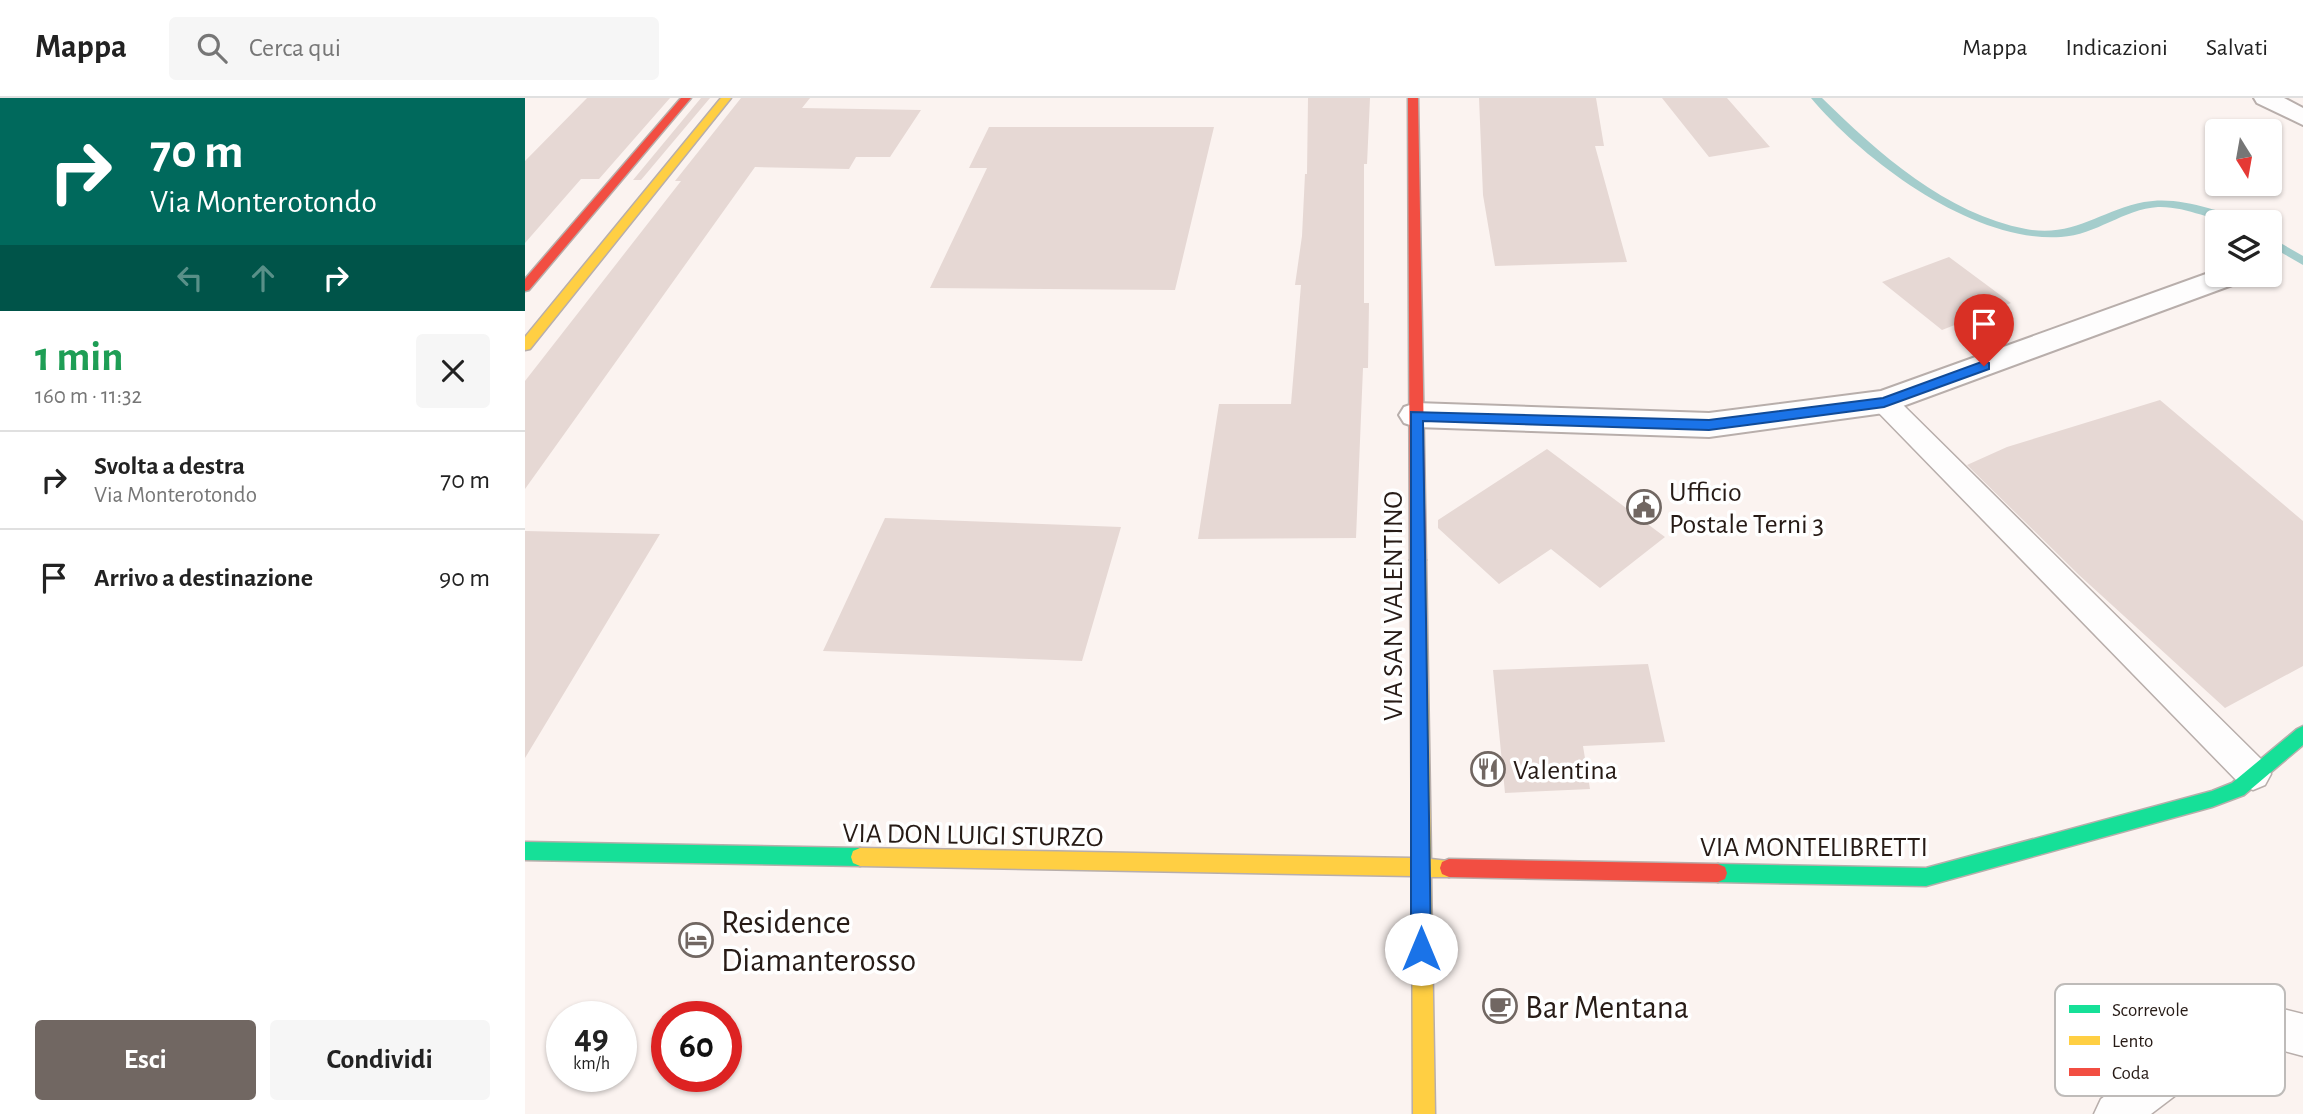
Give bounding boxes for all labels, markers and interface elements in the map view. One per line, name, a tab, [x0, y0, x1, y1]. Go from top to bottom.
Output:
search box	[169, 17, 659, 80]
icon: search	[193, 29, 231, 67]
text: Mappa	[35, 31, 127, 64]
text: Cerca qui	[249, 35, 341, 61]
text: Mappa	[1962, 36, 2027, 60]
text: Indicazioni	[2065, 36, 2168, 60]
text: Salvati	[2206, 36, 2268, 60]
north arrow	[2205, 119, 2282, 196]
map controls	[2205, 119, 2282, 287]
icon: right	[35, 126, 126, 217]
text: 70 m	[150, 128, 244, 177]
text: Via Monterotondo	[150, 186, 377, 218]
button: layers	[2205, 210, 2282, 287]
icon: left	[171, 259, 209, 297]
icon: ahead	[244, 259, 282, 297]
icon: right	[317, 259, 355, 297]
pin	[1954, 294, 2014, 366]
icon: arrive	[1965, 305, 2003, 343]
button: close	[416, 334, 490, 408]
text: 1 min	[35, 336, 124, 378]
text: 160 m · 11:32	[35, 385, 142, 408]
text: Svolta a destra	[94, 453, 245, 479]
icon: right	[35, 461, 73, 499]
text: 70 m	[440, 467, 490, 493]
place label: Ufficio Postale Terni 3	[1669, 479, 1824, 539]
text: Via Monterotondo	[94, 484, 257, 507]
public building icon: Ufficio Postale Terni 3	[1625, 488, 1663, 526]
street label: VIA SAN VALENTINO	[1380, 491, 1408, 721]
icon: arrive	[35, 559, 73, 597]
text: Arrivo a destinazione	[94, 565, 313, 591]
text: 90 m	[439, 565, 490, 591]
restaurant icon: Valentina	[1469, 750, 1507, 788]
place label: Valentina	[1513, 757, 1618, 785]
street label: VIA DON LUIGI STURZO	[842, 820, 1104, 852]
street label: VIA MONTELIBRETTI	[1700, 834, 1928, 862]
place label: Residence Diamanterosso	[721, 907, 916, 978]
position arrow	[1384, 912, 1458, 986]
hotel icon: Residence Diamanterosso	[677, 921, 715, 959]
legend	[2055, 984, 2285, 1096]
cafe icon: Bar Mentana	[1481, 987, 1519, 1025]
place label: Bar Mentana	[1525, 992, 1689, 1025]
speed limit sign: 60	[651, 1001, 742, 1092]
text: Scorrevole	[2112, 1001, 2189, 1020]
button: Esci	[35, 1020, 256, 1100]
button: Condividi	[270, 1020, 490, 1100]
text: 49	[574, 1020, 609, 1055]
text: Lento	[2112, 1032, 2153, 1051]
text: km/h	[573, 1055, 610, 1073]
text: Coda	[2112, 1064, 2150, 1083]

